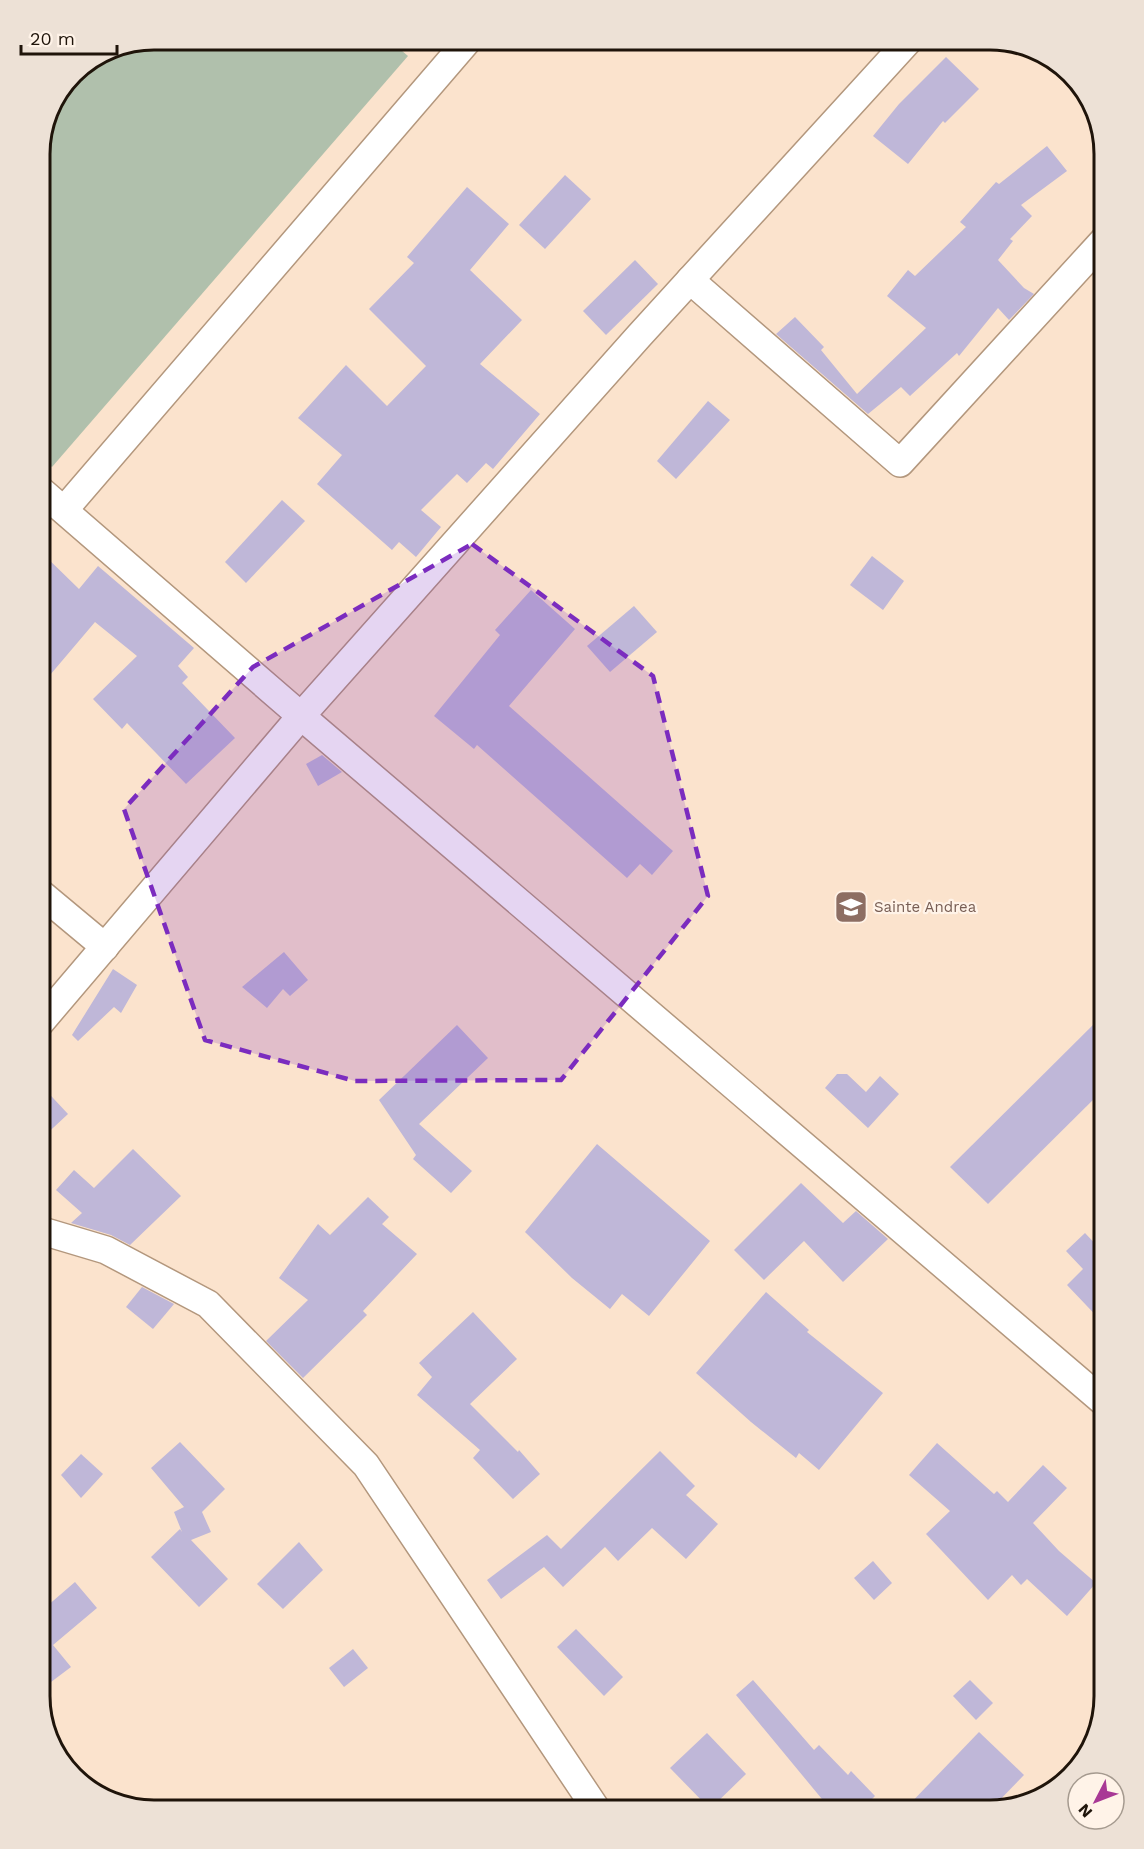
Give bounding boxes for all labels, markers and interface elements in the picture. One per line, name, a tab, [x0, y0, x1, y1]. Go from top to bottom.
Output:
scale bar	[21, 18, 117, 56]
text: 20 m	[30, 28, 75, 49]
school or university icon: Sainte Andrea	[833, 889, 869, 925]
place label: Sainte Andrea	[874, 898, 977, 916]
north arrow	[1066, 1771, 1126, 1831]
text: N	[1074, 1800, 1096, 1821]

